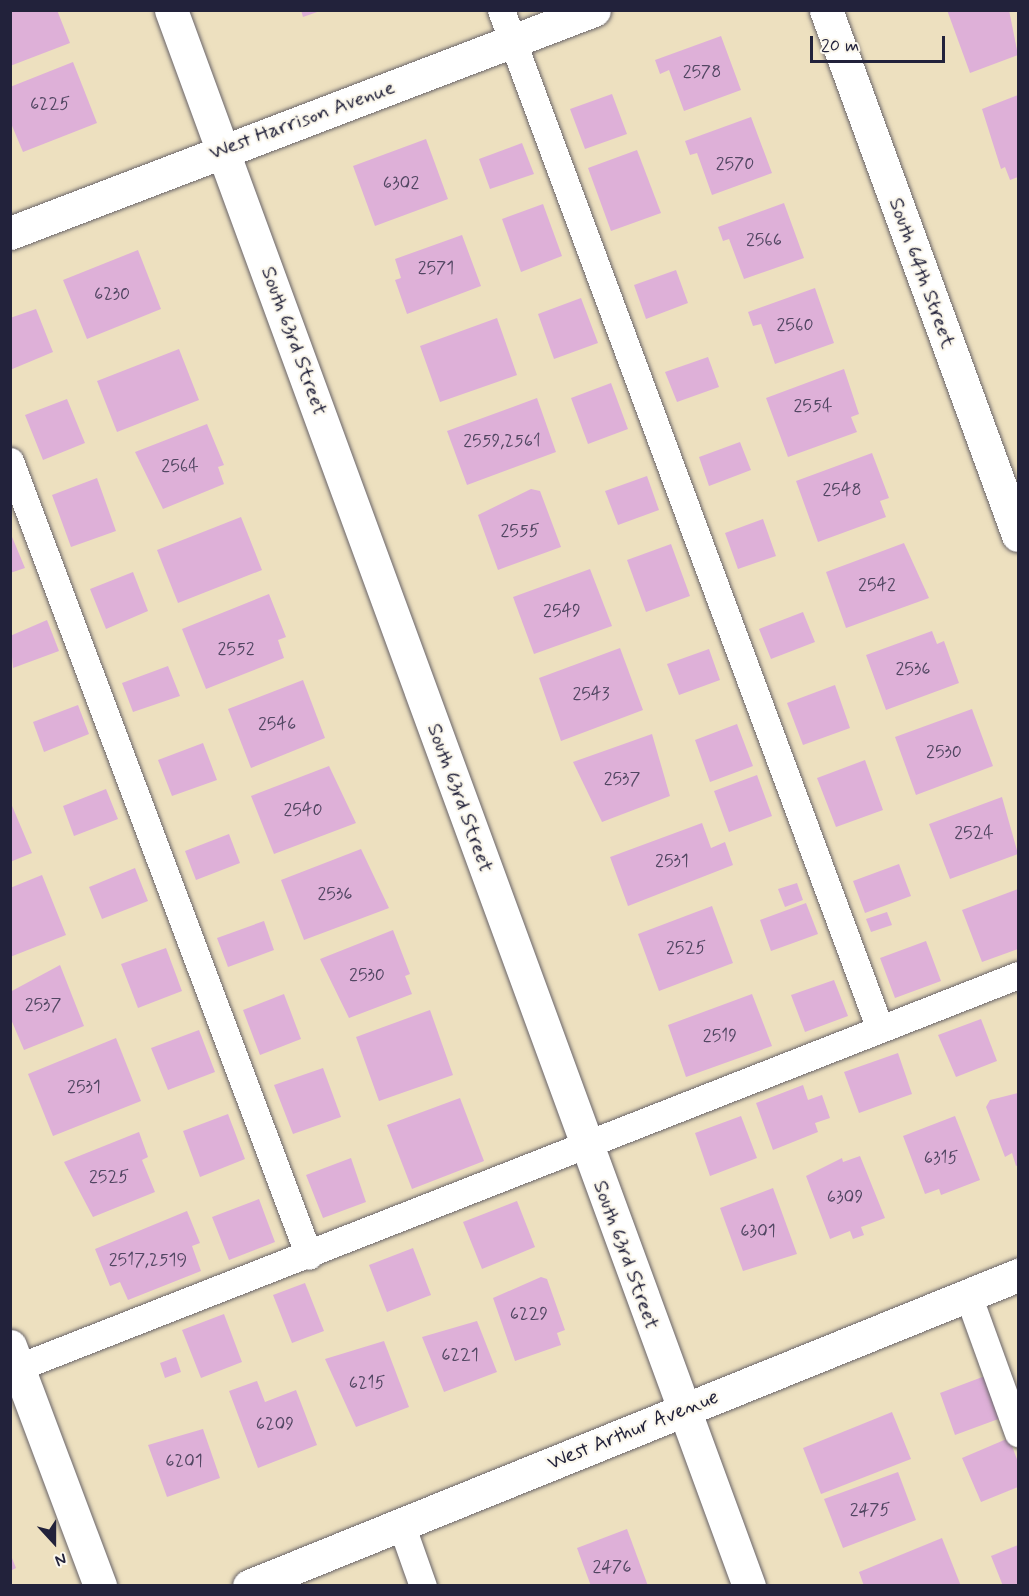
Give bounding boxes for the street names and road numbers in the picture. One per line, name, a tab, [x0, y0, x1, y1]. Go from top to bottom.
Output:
street label: West Harrison Avenue	[205, 74, 399, 166]
street label: South 64th Street	[883, 194, 961, 352]
street label: South 63rd Street	[256, 264, 332, 418]
street label: South 63rd Street	[422, 721, 498, 875]
street label: South 63rd Street	[588, 1178, 664, 1332]
street label: West Arthur Avenue	[545, 1385, 721, 1475]

